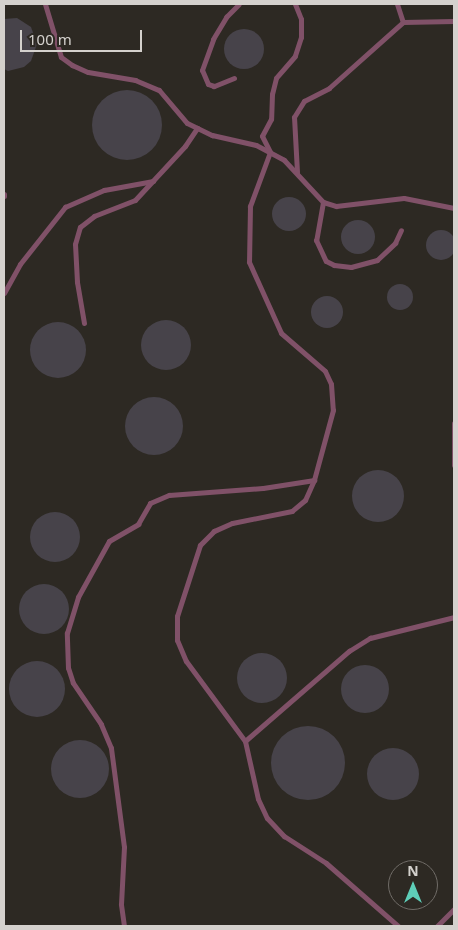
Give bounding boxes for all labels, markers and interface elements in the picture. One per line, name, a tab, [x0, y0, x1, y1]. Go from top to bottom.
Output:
scale bar	[22, 20, 145, 52]
text: 100 m	[28, 29, 72, 49]
north arrow	[388, 860, 438, 910]
text: N	[407, 861, 419, 880]

